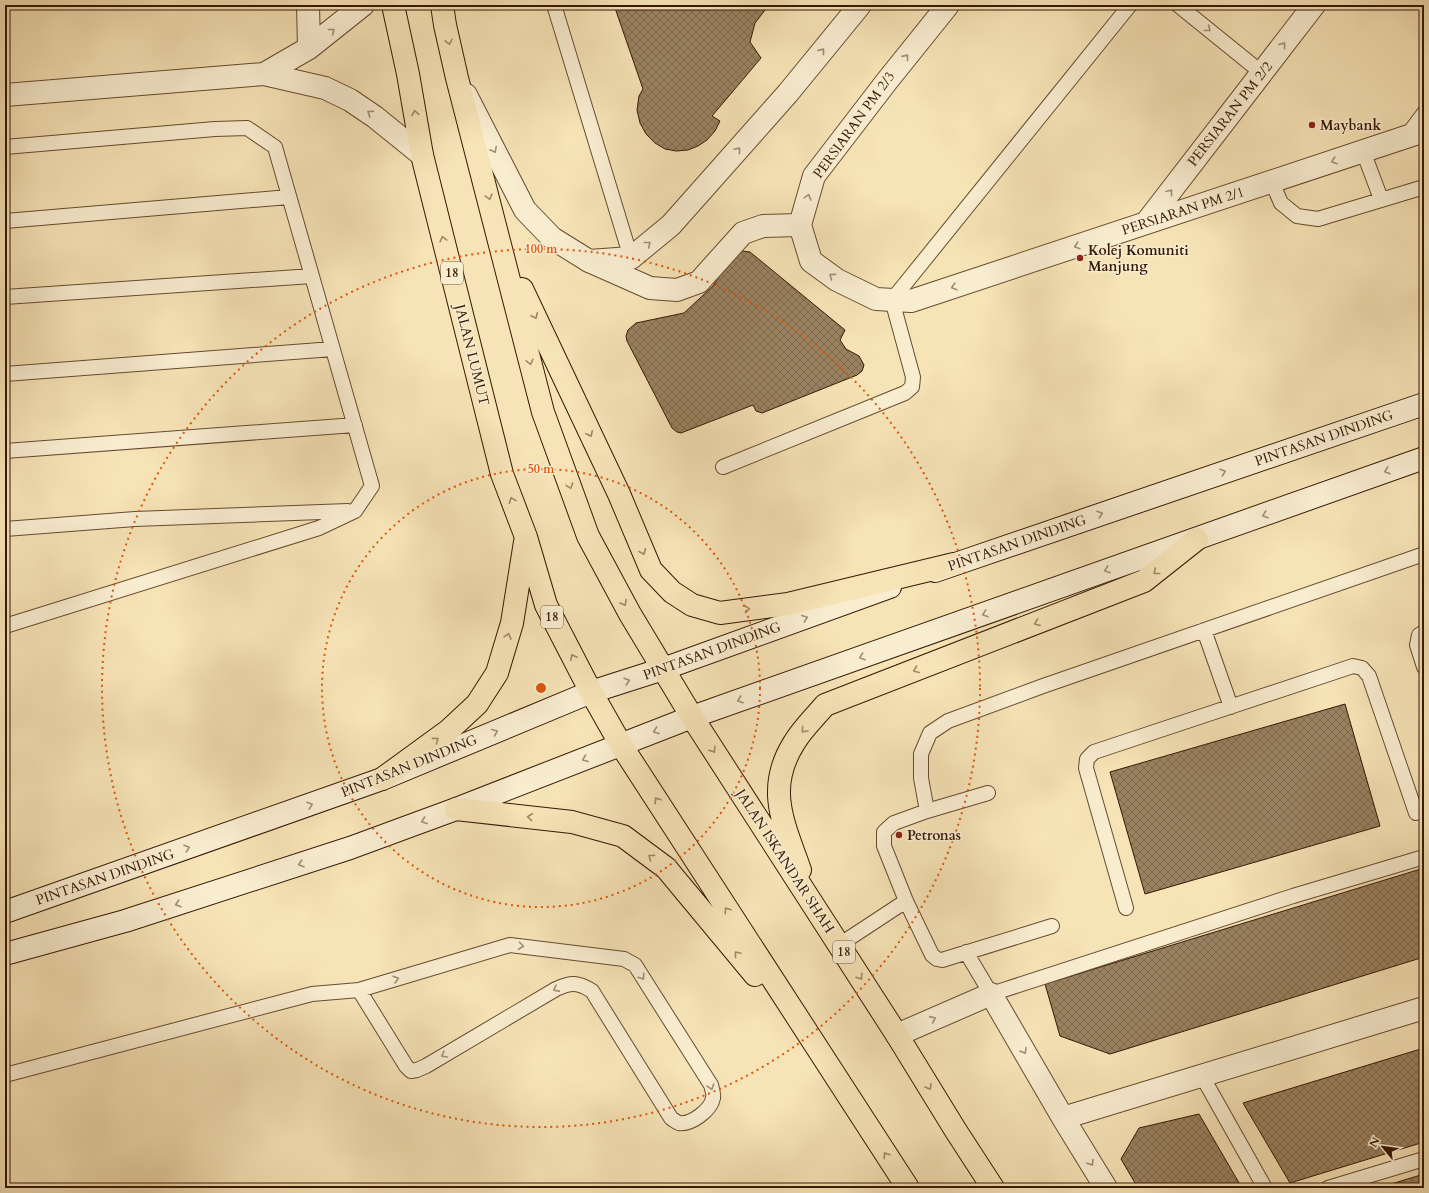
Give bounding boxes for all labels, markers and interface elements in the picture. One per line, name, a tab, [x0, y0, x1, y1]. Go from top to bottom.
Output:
one-way arrow	[1204, 25, 1211, 32]
one-way arrow	[327, 28, 334, 35]
one-way arrow	[444, 39, 452, 45]
one-way arrow	[1279, 42, 1286, 49]
one-way arrow	[818, 48, 825, 55]
one-way arrow	[901, 54, 908, 61]
street label: PERSIARAN PM 2/2	[1183, 58, 1277, 170]
street label: PERSIARAN PM 2/3	[809, 68, 899, 182]
one-way arrow	[411, 109, 420, 116]
one-way arrow	[367, 111, 374, 118]
place label: Maybank	[1320, 116, 1381, 135]
marker: Maybank	[1307, 120, 1317, 130]
one-way arrow	[489, 146, 497, 154]
one-way arrow	[733, 147, 740, 154]
one-way arrow	[1330, 157, 1337, 165]
street label: PERSIARAN PM 2/1	[1119, 182, 1247, 240]
one-way arrow	[1165, 190, 1172, 197]
one-way arrow	[803, 193, 812, 200]
one-way arrow	[484, 194, 492, 201]
one-way arrow	[439, 236, 448, 243]
text: 100 m	[525, 241, 558, 257]
one-way arrow	[644, 241, 651, 248]
one-way arrow	[1074, 241, 1081, 250]
place label: Kolej Komuniti Manjung	[1088, 241, 1189, 276]
marker: Kolej Komuniti Manjung	[1075, 253, 1085, 263]
road number: 18	[441, 262, 463, 284]
one-way arrow	[829, 273, 836, 281]
one-way arrow	[951, 282, 958, 290]
street label: JALAN LUMUT	[450, 300, 494, 408]
one-way arrow	[530, 312, 538, 319]
one-way arrow	[526, 359, 534, 365]
street label: PINTASAN DINDING	[1252, 405, 1396, 471]
one-way arrow	[585, 429, 593, 437]
text: 50 m	[528, 461, 555, 477]
one-way arrow	[1384, 467, 1391, 475]
one-way arrow	[1219, 469, 1226, 477]
one-way arrow	[565, 482, 573, 489]
one-way arrow	[509, 497, 517, 504]
street label: PINTASAN DINDING	[945, 510, 1089, 576]
one-way arrow	[1261, 510, 1268, 518]
one-way arrow	[1096, 511, 1103, 519]
one-way arrow	[639, 549, 647, 556]
one-way arrow	[1104, 566, 1111, 574]
one-way arrow	[1153, 567, 1160, 574]
one-way arrow	[620, 599, 627, 606]
one-way arrow	[744, 605, 750, 614]
road number: 18	[541, 606, 563, 628]
one-way arrow	[981, 609, 988, 617]
one-way arrow	[802, 614, 809, 623]
street label: PINTASAN DINDING	[641, 617, 783, 685]
one-way arrow	[1033, 618, 1040, 626]
one-way arrow	[503, 633, 512, 640]
one-way arrow	[859, 652, 866, 661]
one-way arrow	[570, 654, 578, 662]
one-way arrow	[912, 665, 919, 673]
one-way arrow	[623, 677, 630, 686]
centre of rings	[534, 681, 548, 695]
one-way arrow	[736, 696, 743, 704]
one-way arrow	[802, 725, 809, 733]
one-way arrow	[653, 727, 660, 735]
one-way arrow	[491, 729, 499, 737]
street label: PINTASAN DINDING	[338, 730, 480, 802]
one-way arrow	[431, 738, 438, 745]
one-way arrow	[708, 746, 716, 753]
one-way arrow	[581, 755, 588, 763]
street label: JALAN ISKANDAR SHAH	[730, 784, 839, 937]
one-way arrow	[654, 797, 661, 804]
one-way arrow	[306, 801, 313, 809]
one-way arrow	[527, 813, 533, 822]
one-way arrow	[421, 816, 428, 824]
place label: Petronas	[907, 826, 961, 845]
marker: Petronas	[894, 830, 904, 840]
street label: PINTASAN DINDING	[33, 844, 177, 910]
one-way arrow	[184, 844, 191, 852]
one-way arrow	[649, 855, 656, 862]
one-way arrow	[298, 859, 305, 868]
one-way arrow	[174, 899, 181, 908]
one-way arrow	[725, 907, 732, 914]
one-way arrow	[518, 941, 524, 950]
road number: 18	[833, 941, 855, 963]
one-way arrow	[735, 951, 742, 958]
one-way arrow	[637, 973, 645, 980]
one-way arrow	[855, 973, 862, 980]
one-way arrow	[393, 975, 400, 984]
one-way arrow	[553, 984, 560, 992]
one-way arrow	[929, 1016, 936, 1024]
one-way arrow	[1020, 1047, 1027, 1054]
one-way arrow	[441, 1051, 448, 1058]
one-way arrow	[924, 1083, 931, 1090]
one-way arrow	[706, 1084, 715, 1091]
north arrow	[1363, 1127, 1403, 1167]
text: N	[1366, 1134, 1384, 1150]
one-way arrow	[883, 1152, 891, 1159]
one-way arrow	[1086, 1159, 1093, 1166]

